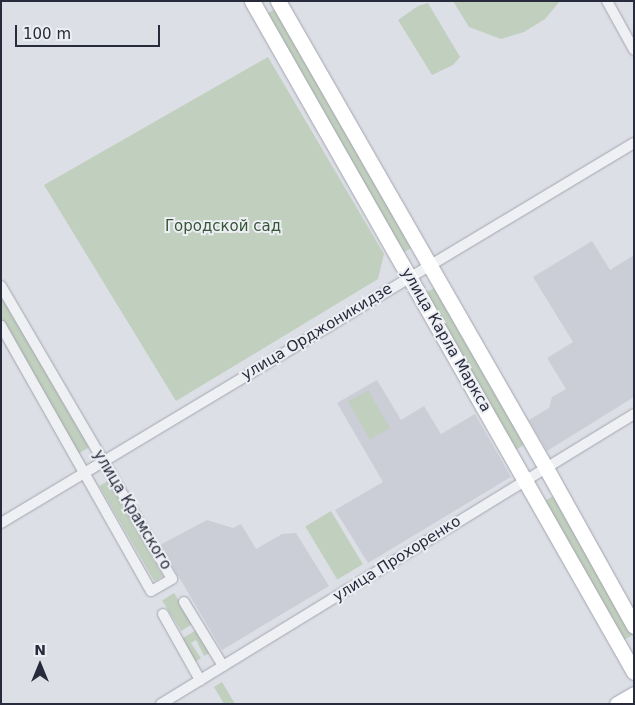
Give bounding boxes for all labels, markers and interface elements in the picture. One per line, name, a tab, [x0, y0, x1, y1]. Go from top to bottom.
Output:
scale bar	[18, 15, 162, 47]
text: 100 m	[23, 25, 71, 43]
park label: Городской сад	[165, 218, 281, 236]
street label: улица Карла Маркса	[397, 265, 495, 415]
street label: улица Орджоникидзе	[238, 280, 396, 384]
street label: улица Крамского	[89, 447, 175, 573]
street label: улица Прохоренко	[330, 512, 464, 606]
north arrow	[15, 640, 65, 690]
text: N	[34, 642, 46, 658]

